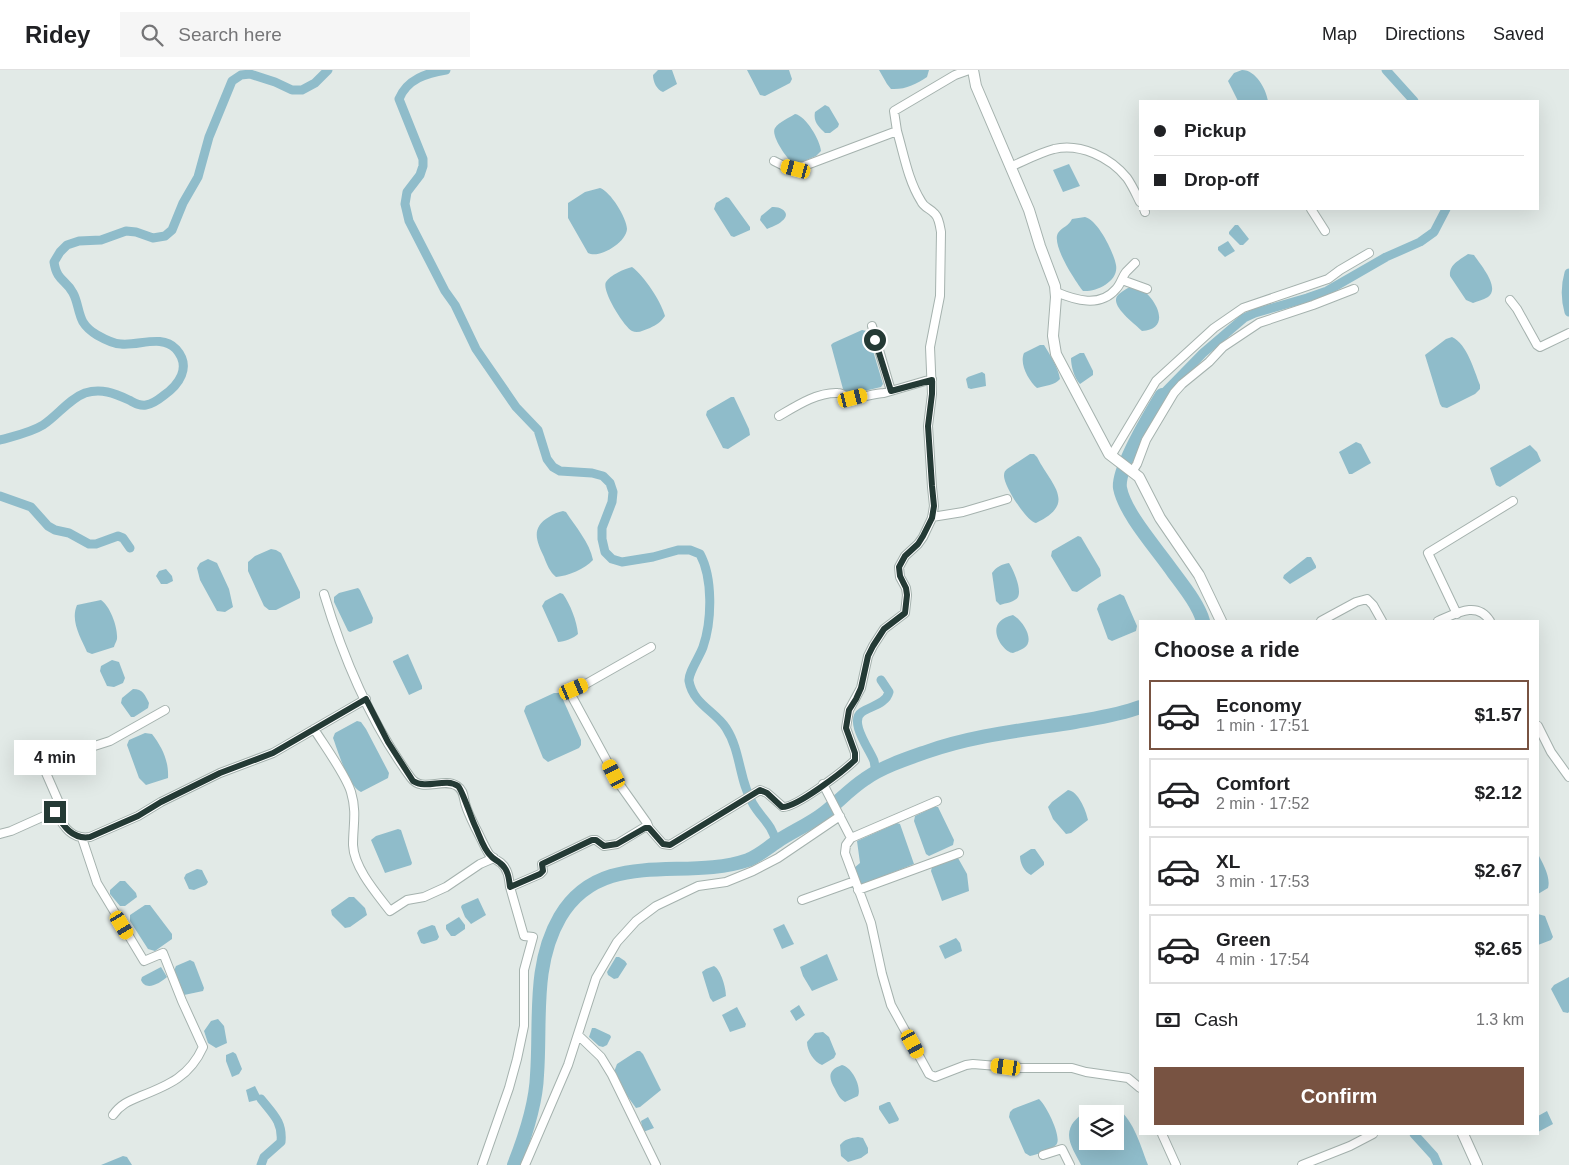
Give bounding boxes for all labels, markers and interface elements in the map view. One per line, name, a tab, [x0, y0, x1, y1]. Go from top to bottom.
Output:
search box	[120, 12, 470, 57]
text: Ridey	[25, 21, 90, 48]
icon: search	[138, 21, 166, 49]
text: Search here	[178, 24, 282, 45]
text: Map	[1322, 24, 1357, 44]
text: Directions	[1385, 24, 1465, 44]
text: Saved	[1493, 24, 1544, 44]
text: Pickup	[1184, 120, 1246, 141]
car	[779, 158, 812, 180]
text: Drop-off	[1184, 169, 1259, 190]
route start	[864, 329, 886, 351]
car	[836, 387, 869, 409]
text: Choose a ride	[1154, 637, 1299, 662]
car	[557, 676, 590, 702]
icon: car	[1156, 693, 1201, 738]
text: Economy	[1216, 695, 1302, 716]
text: $1.57	[1474, 704, 1522, 725]
text: 1 min · 17:51	[1216, 717, 1309, 734]
callout: 4 min	[14, 740, 96, 774]
text: 4 min	[34, 749, 76, 766]
car	[600, 757, 627, 791]
icon: car	[1156, 771, 1201, 816]
text: Comfort	[1216, 773, 1290, 794]
text: $2.12	[1474, 782, 1522, 803]
text: 2 min · 17:52	[1216, 795, 1309, 812]
route end	[44, 801, 66, 823]
icon: car	[1156, 849, 1201, 894]
text: XL	[1216, 851, 1240, 872]
text: $2.67	[1474, 860, 1522, 881]
text: 3 min · 17:53	[1216, 873, 1309, 890]
car	[107, 908, 136, 942]
icon: car	[1156, 927, 1201, 972]
text: Green	[1216, 929, 1271, 950]
text: $2.65	[1474, 938, 1522, 959]
text: 4 min · 17:54	[1216, 951, 1309, 968]
icon: cash	[1154, 1006, 1182, 1034]
text: Cash	[1194, 1009, 1238, 1030]
text: 1.3 km	[1476, 1011, 1524, 1028]
car	[899, 1027, 926, 1061]
car	[990, 1057, 1021, 1077]
button: Confirm	[1154, 1067, 1524, 1125]
map controls	[1079, 1105, 1124, 1150]
button: layers	[1079, 1105, 1124, 1150]

